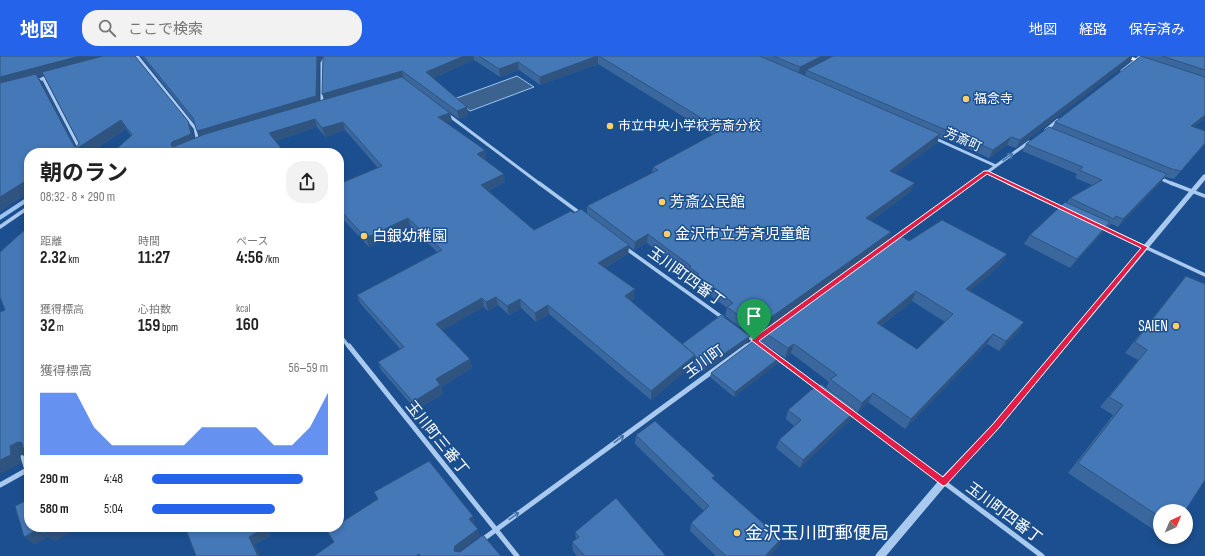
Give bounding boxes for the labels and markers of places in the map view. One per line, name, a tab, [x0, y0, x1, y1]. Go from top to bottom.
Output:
place label: 福念寺	[974, 91, 1013, 107]
marker: 福念寺	[961, 94, 971, 104]
place label: 市立中央小学校芳斎分校	[618, 118, 761, 134]
marker: 市立中央小学校芳斎分校	[605, 121, 615, 131]
place label: 芳斎公民館	[670, 193, 745, 212]
marker: 芳斎公民館	[657, 197, 667, 207]
place label: 金沢市立芳斉児童館	[675, 225, 810, 244]
place label: 白銀幼稚園	[372, 227, 447, 246]
marker: 金沢市立芳斉児童館	[662, 229, 672, 239]
marker: 白銀幼稚園	[359, 231, 369, 241]
pin	[737, 299, 771, 340]
place label: SAIEN	[1138, 317, 1168, 336]
marker: SAIEN	[1171, 321, 1181, 331]
place label: 金沢玉川町郵便局	[745, 523, 889, 544]
marker: 金沢玉川町郵便局	[732, 528, 742, 538]

